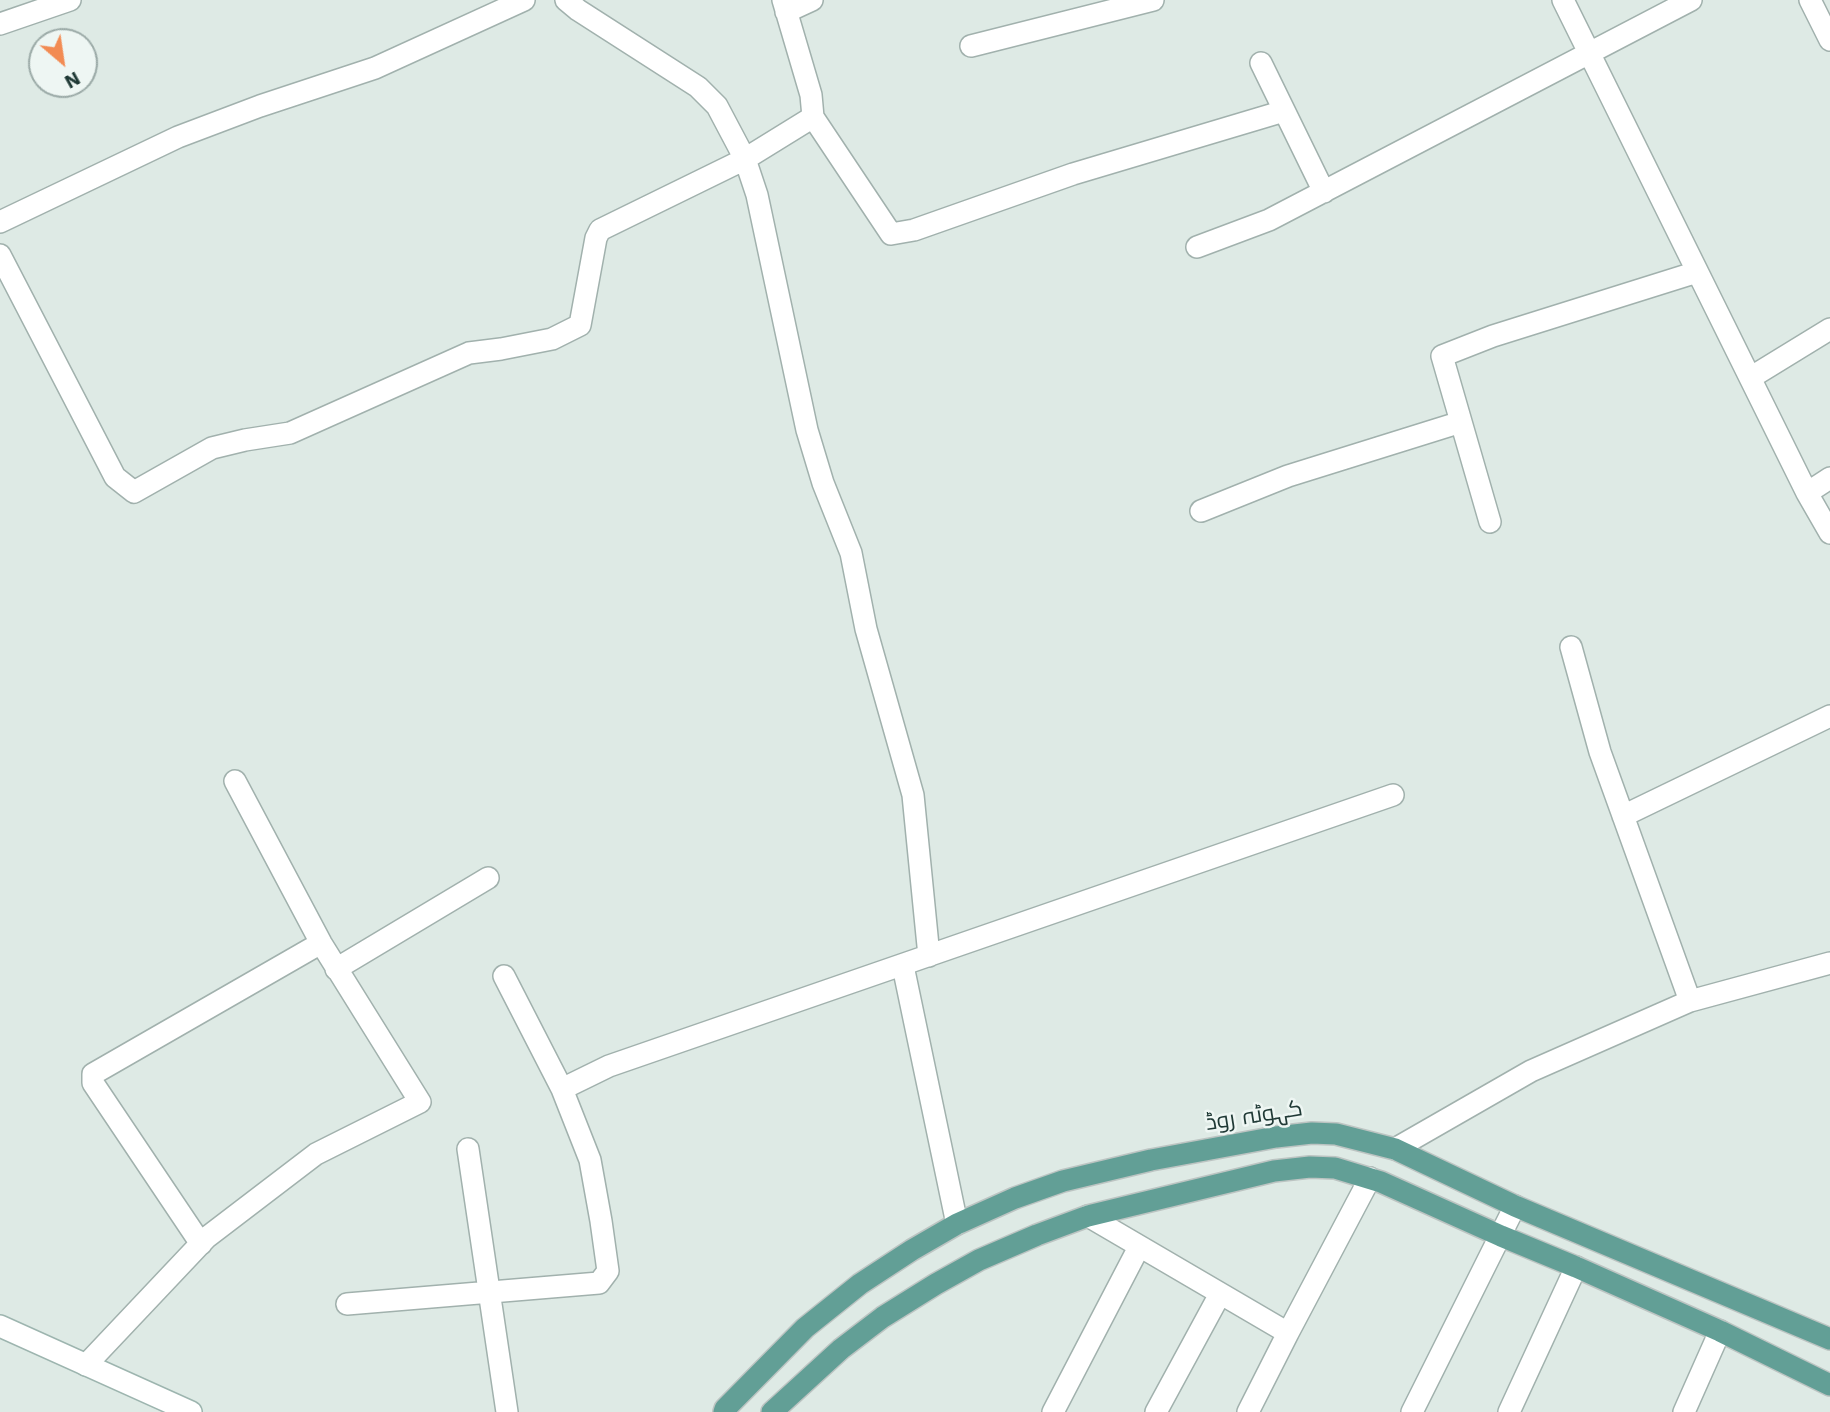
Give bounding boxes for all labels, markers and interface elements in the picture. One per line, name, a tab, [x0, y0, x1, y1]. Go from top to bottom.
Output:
north arrow	[28, 28, 98, 98]
text: N	[61, 67, 84, 94]
street label: کہوٹہ روڈ	[1203, 1095, 1305, 1137]

